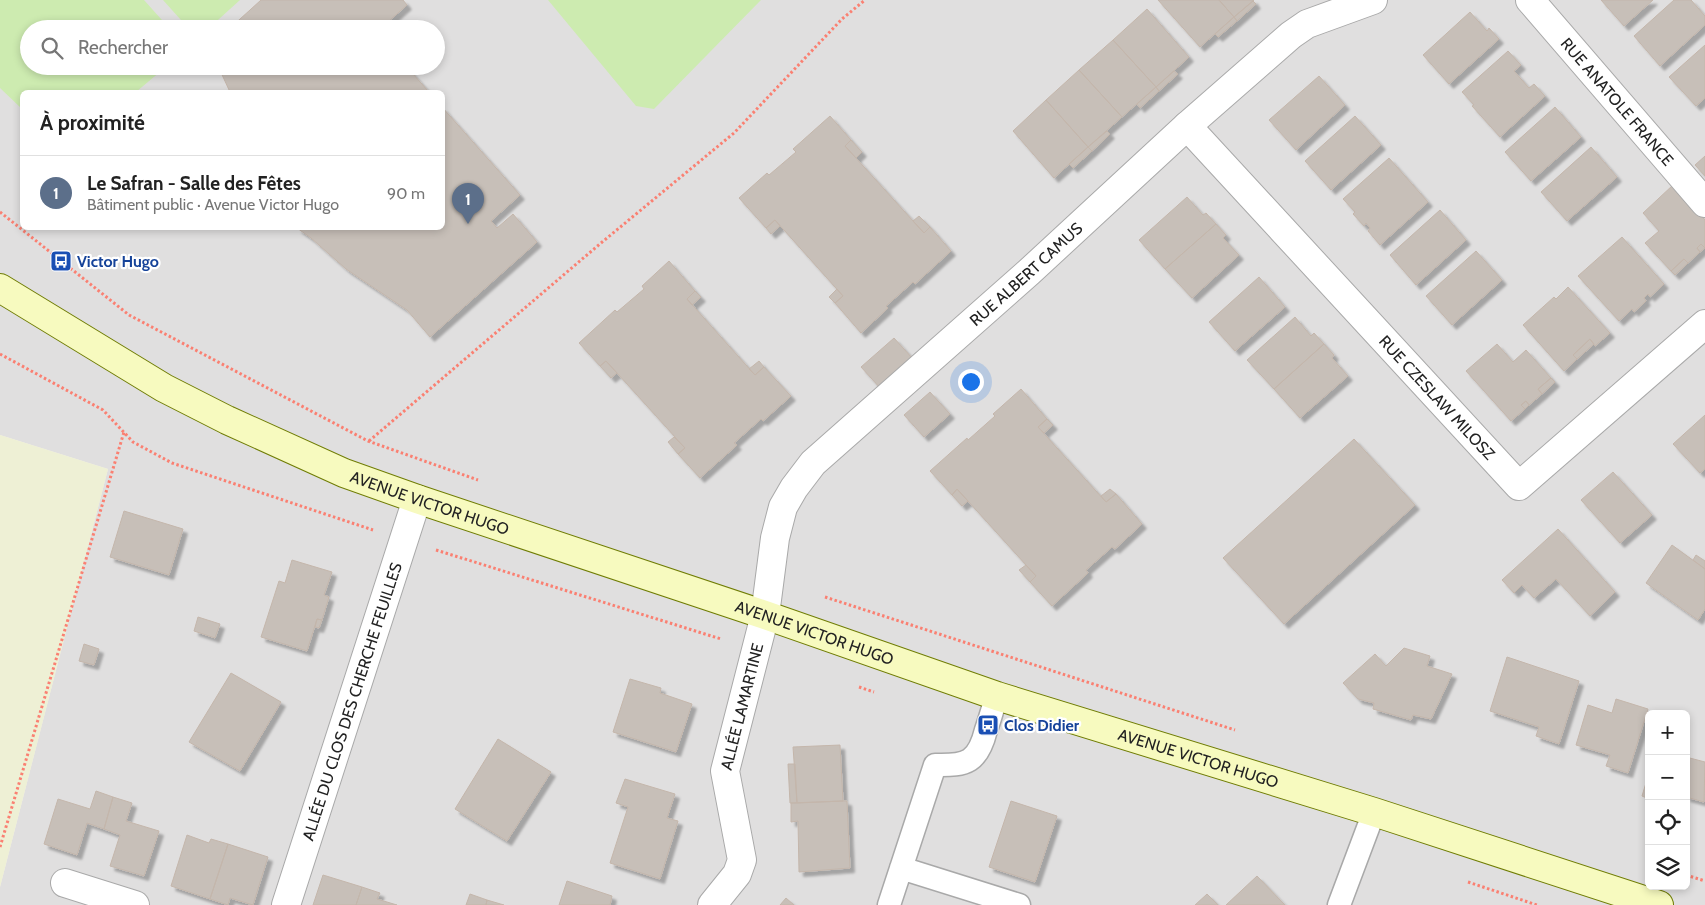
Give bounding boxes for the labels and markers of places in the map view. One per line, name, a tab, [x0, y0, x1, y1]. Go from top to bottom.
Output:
pin: 1	[452, 183, 484, 224]
bus stop icon: Victor Hugo	[49, 249, 73, 273]
place label: Victor Hugo	[77, 252, 159, 271]
bus stop icon: Clos Didier	[976, 713, 1000, 737]
place label: Clos Didier	[1004, 716, 1080, 735]

